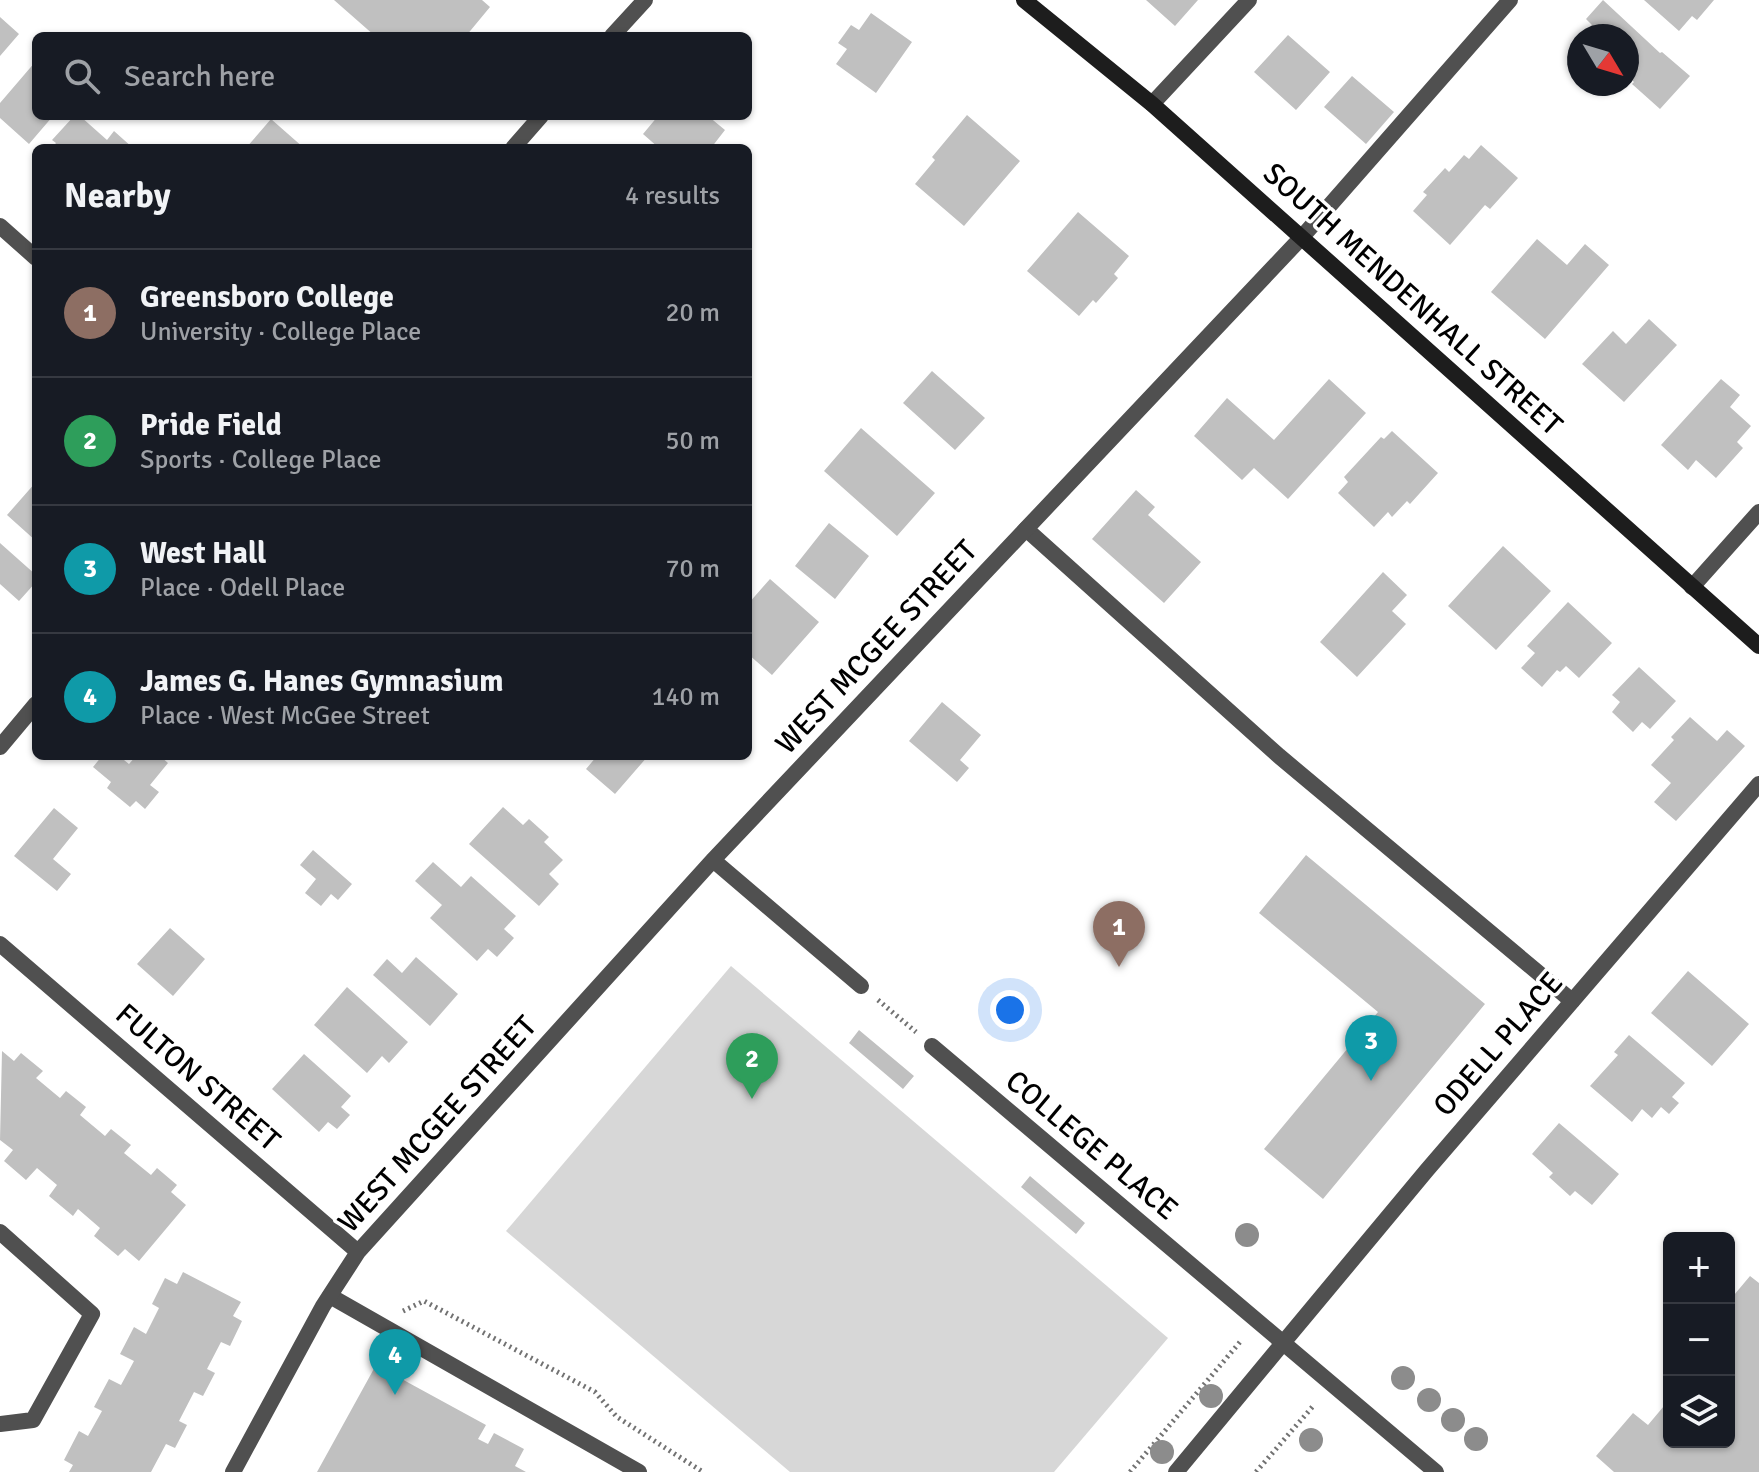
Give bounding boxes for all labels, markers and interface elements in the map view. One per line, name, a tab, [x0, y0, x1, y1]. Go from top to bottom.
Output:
north arrow	[1567, 24, 1639, 96]
search box	[32, 32, 752, 120]
icon: search	[60, 54, 104, 98]
text: Search here	[124, 58, 275, 95]
street label: SOUTH MENDENHALL STREET	[1256, 155, 1570, 444]
text: Nearby	[64, 175, 171, 217]
text: 4 results	[625, 180, 720, 212]
text: Greensboro College	[140, 279, 394, 316]
text: 1	[83, 297, 97, 329]
text: 20 m	[665, 297, 720, 329]
text: University · College Place	[140, 316, 421, 348]
text: Pride Field	[140, 407, 282, 444]
text: 2	[83, 425, 97, 457]
text: 50 m	[665, 425, 720, 457]
text: Sports · College Place	[140, 444, 382, 476]
street label: WEST MCGEE STREET	[768, 533, 985, 762]
text: West Hall	[140, 535, 266, 572]
text: 3	[83, 553, 97, 585]
text: 70 m	[665, 553, 720, 585]
text: Place · Odell Place	[140, 572, 345, 604]
text: James G. Hanes Gymnasium	[140, 663, 503, 700]
text: 4	[83, 681, 97, 713]
text: 140 m	[651, 681, 720, 713]
text: Place · West McGee Street	[140, 700, 430, 732]
pin: 1	[1093, 901, 1145, 967]
street label: ODELL PLACE	[1426, 965, 1571, 1124]
your location	[990, 990, 1030, 1030]
street label: FULTON STREET	[108, 996, 288, 1159]
street label: WEST MCGEE STREET	[330, 1008, 545, 1240]
pin: 3	[1345, 1015, 1397, 1081]
pin: 2	[726, 1033, 778, 1099]
street label: COLLEGE PLACE	[998, 1063, 1185, 1228]
map controls	[1663, 1232, 1735, 1448]
button: +	[1663, 1232, 1735, 1304]
button: −	[1663, 1304, 1735, 1376]
pin: 4	[369, 1329, 421, 1395]
button: layers	[1663, 1376, 1735, 1448]

